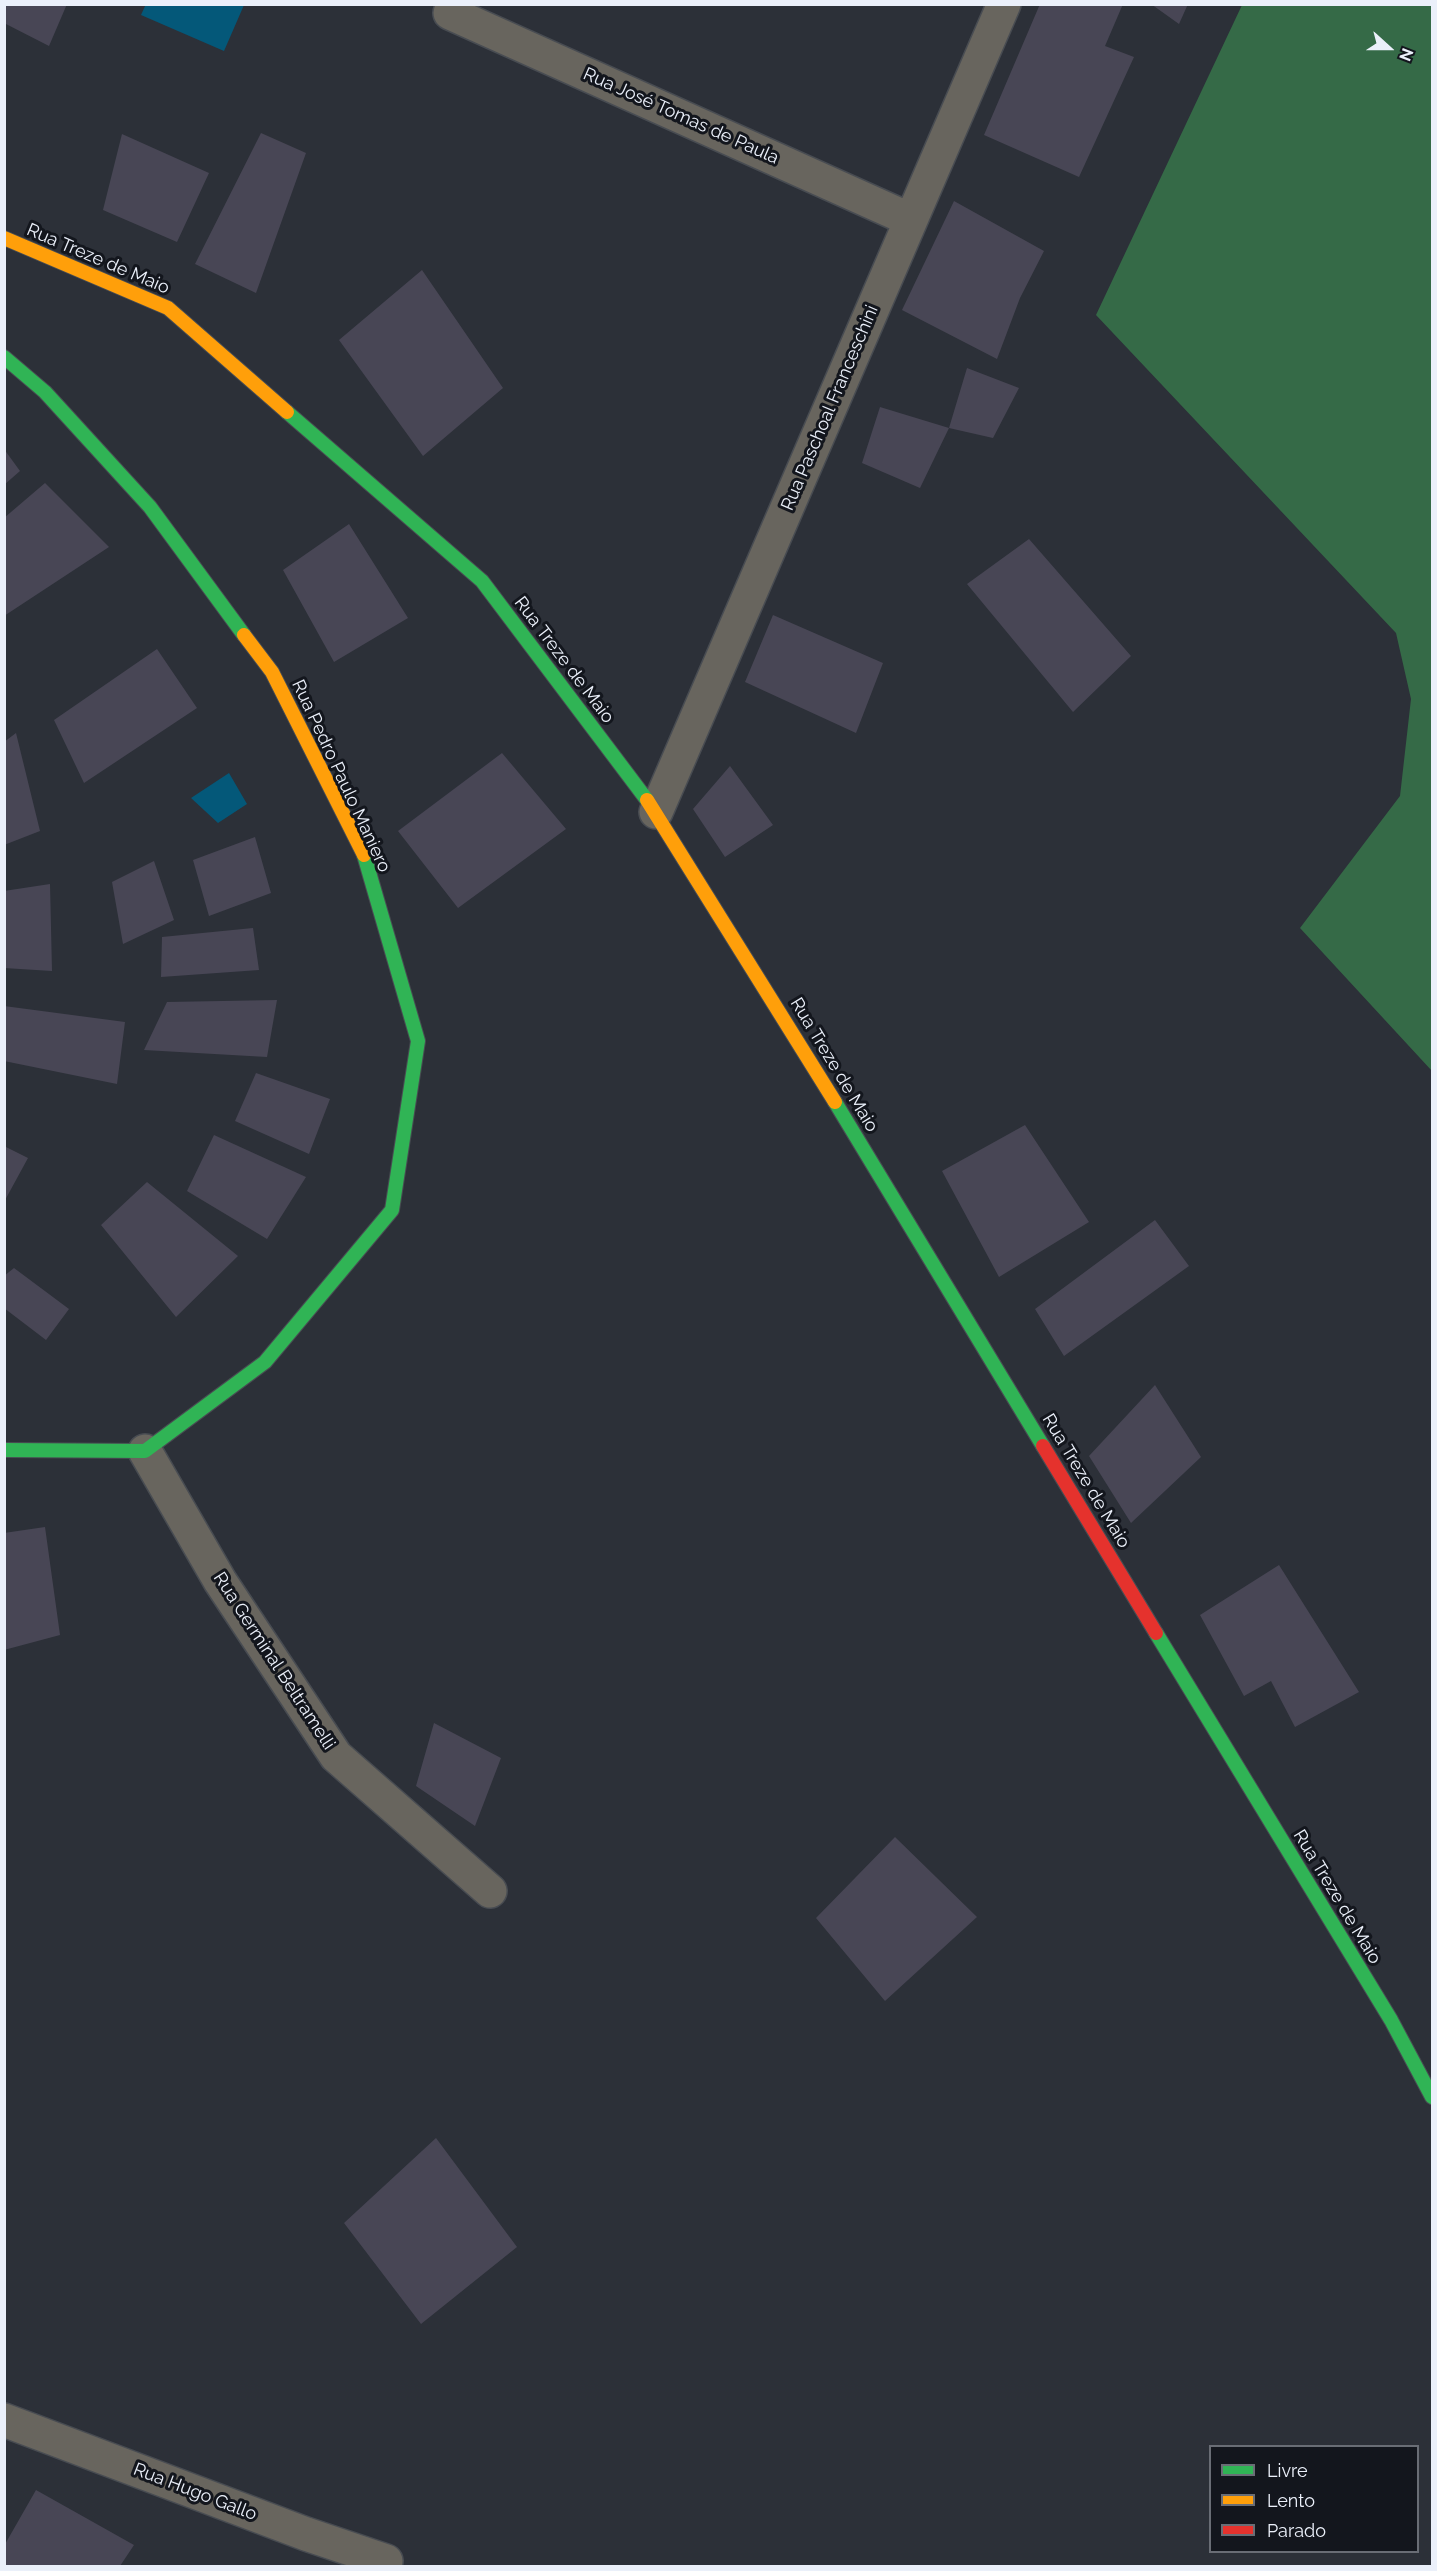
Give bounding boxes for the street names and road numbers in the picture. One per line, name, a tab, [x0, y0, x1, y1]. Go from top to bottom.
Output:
street label: Rua José Tomas de Paula	[580, 63, 782, 169]
street label: Rua Treze de Maio	[23, 219, 173, 299]
street label: Rua Paschoal Franceschini	[777, 302, 883, 514]
street label: Rua Treze de Maio	[509, 592, 619, 728]
street label: Rua Pedro Paulo Maniero	[287, 676, 395, 876]
street label: Rua Treze de Maio	[785, 994, 883, 1136]
street label: Rua Treze de Maio	[1037, 1410, 1135, 1552]
street label: Rua Germinal Beltramelli	[209, 1568, 339, 1754]
street label: Rua Treze de Maio	[1288, 1826, 1386, 1968]
street label: Rua Hugo Gallo	[130, 2459, 260, 2525]

